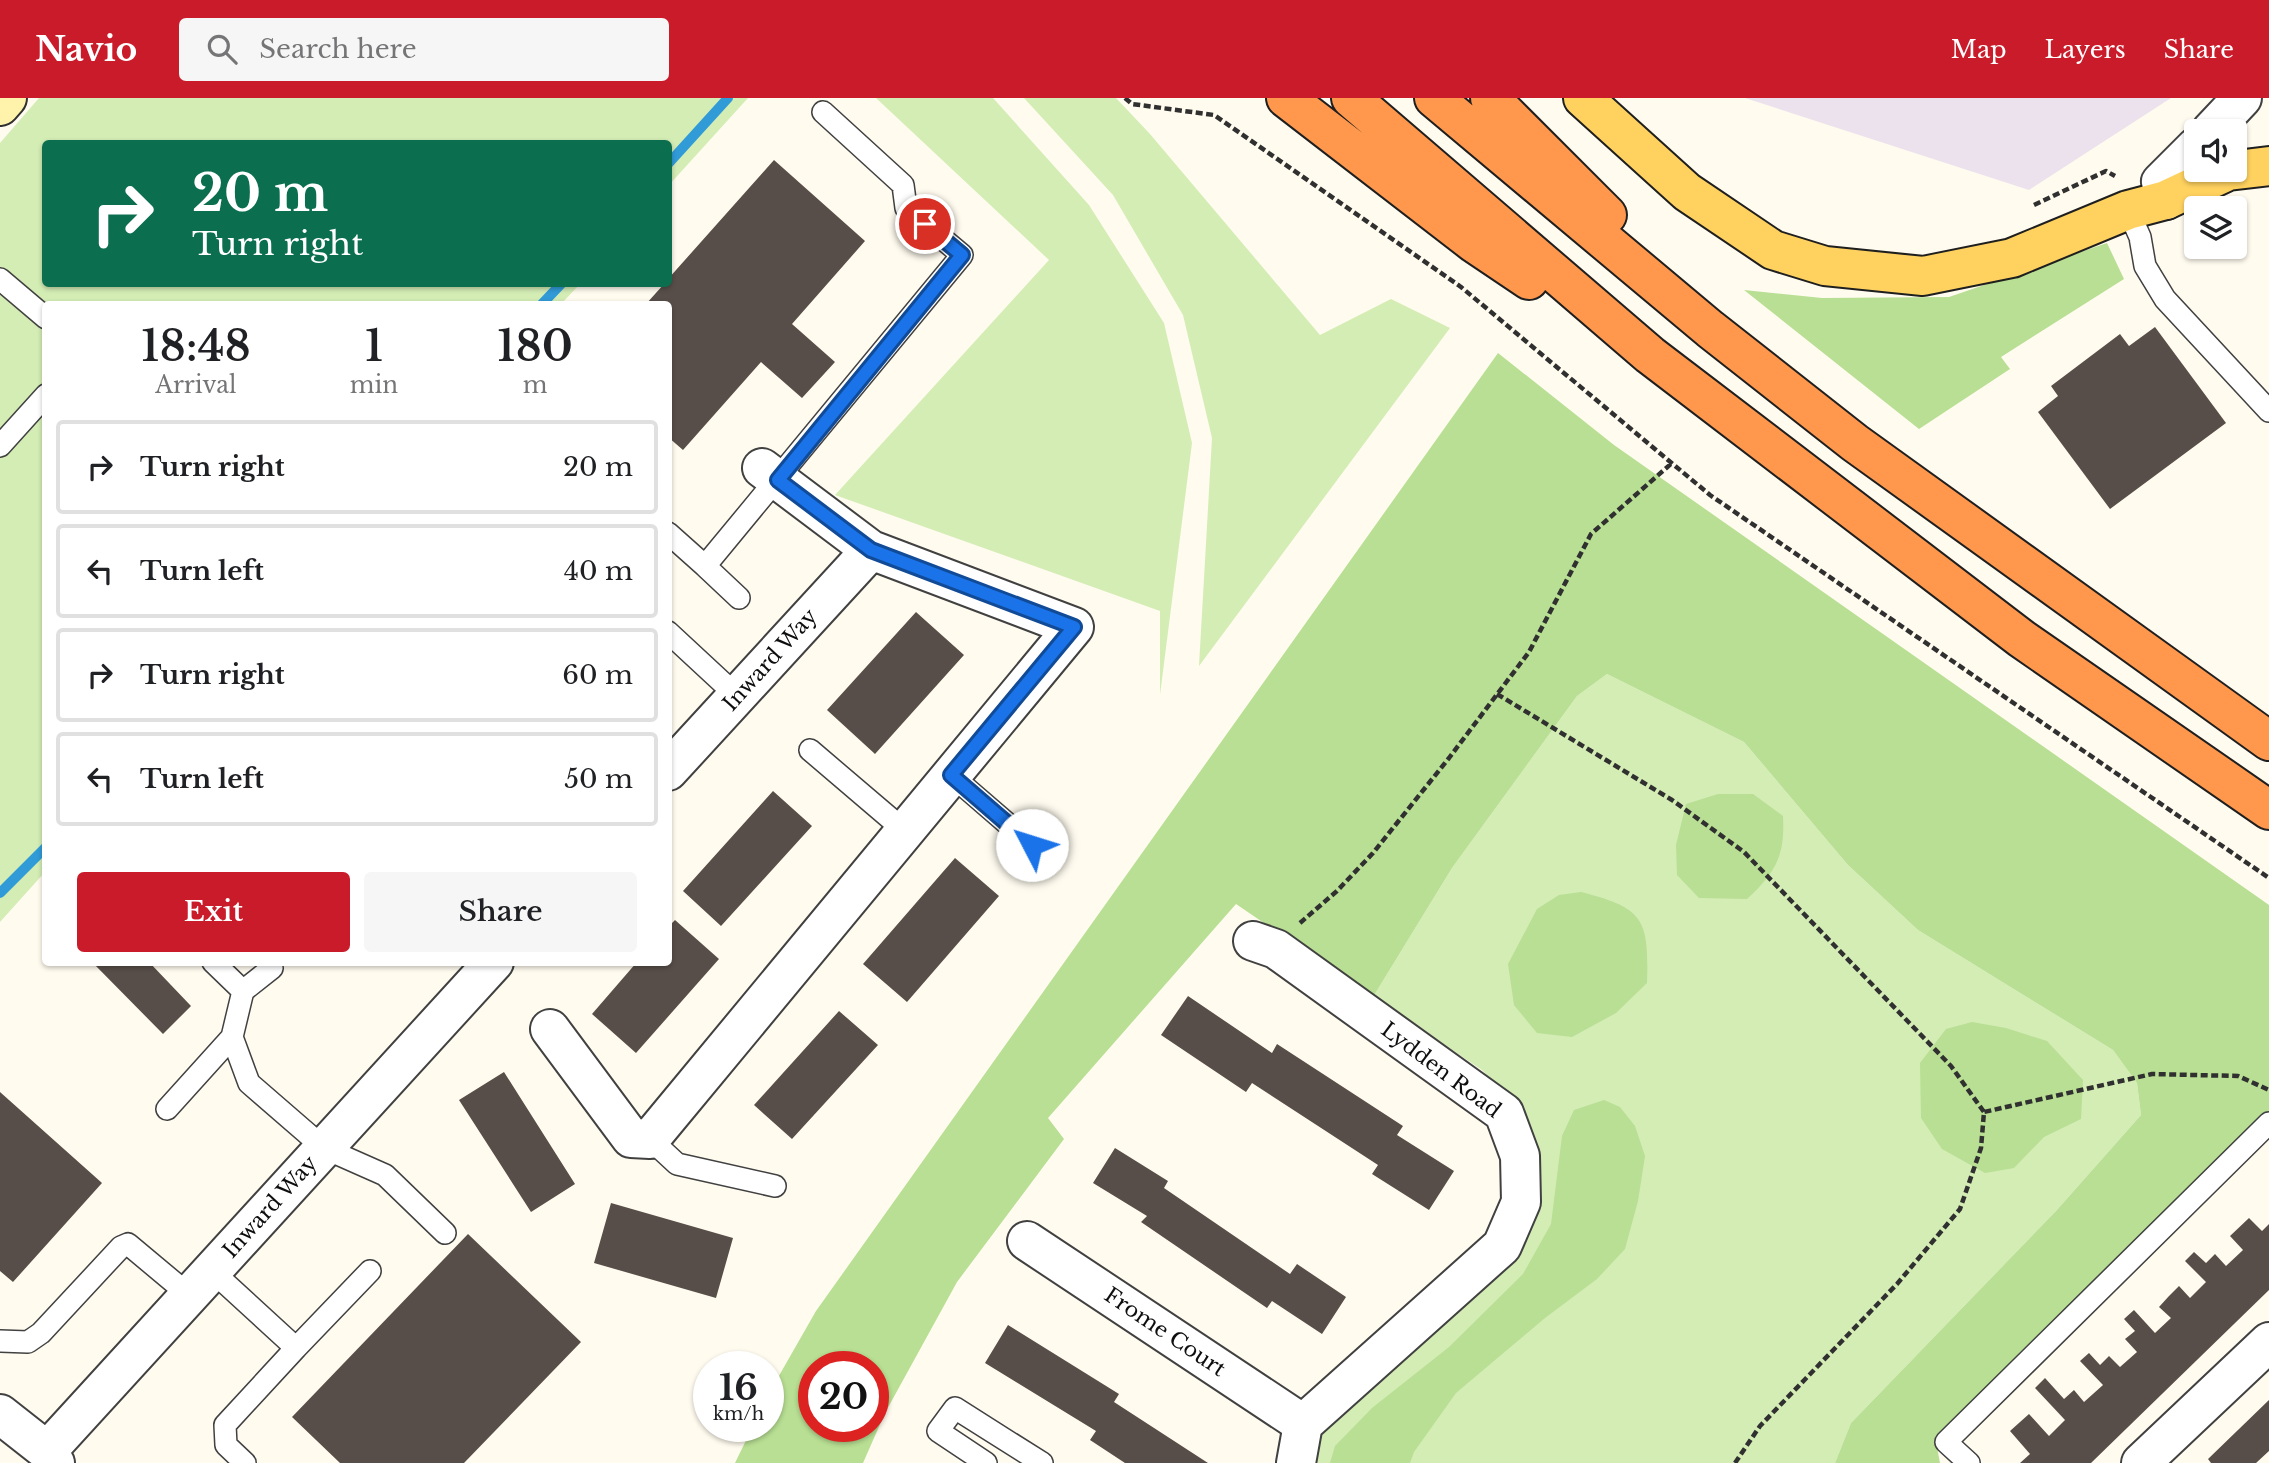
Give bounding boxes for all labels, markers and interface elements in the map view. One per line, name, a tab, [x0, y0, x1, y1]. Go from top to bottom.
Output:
search box	[179, 18, 669, 81]
text: Navio	[35, 29, 137, 70]
icon: search	[203, 30, 241, 68]
text: Search here	[259, 33, 417, 65]
text: Map	[1951, 35, 2007, 64]
text: Layers	[2045, 35, 2126, 64]
text: Share	[2164, 35, 2234, 64]
map controls	[2184, 119, 2247, 259]
button: sound	[2184, 119, 2247, 182]
text: 20 m	[192, 163, 328, 224]
icon: right	[77, 168, 168, 259]
pin	[895, 194, 955, 254]
button: layers	[2184, 196, 2247, 259]
icon: arrive	[906, 205, 944, 243]
text: Turn right	[192, 224, 363, 264]
text: 18:48	[141, 320, 251, 372]
text: 1	[365, 320, 383, 372]
text: 180	[497, 320, 573, 372]
text: Arrival	[155, 371, 237, 399]
text: min	[350, 371, 398, 399]
text: m	[523, 371, 547, 399]
icon: right	[81, 448, 119, 486]
text: Turn right	[140, 451, 285, 483]
text: 20 m	[563, 451, 633, 483]
icon: left	[81, 552, 119, 590]
text: Turn left	[140, 555, 264, 587]
text: 40 m	[564, 555, 633, 587]
street label: Inward Way	[717, 603, 823, 717]
icon: right	[81, 656, 119, 694]
text: Turn right	[140, 659, 285, 691]
text: 60 m	[562, 659, 633, 691]
icon: left	[81, 760, 119, 798]
text: Turn left	[140, 763, 264, 795]
text: 50 m	[564, 763, 633, 795]
position arrow	[995, 808, 1069, 882]
button: Exit	[77, 872, 350, 952]
button: Share	[364, 872, 637, 952]
street label: Lydden Road	[1376, 1016, 1506, 1124]
street label: Inward Way	[217, 1150, 323, 1264]
street label: Frome Court	[1099, 1282, 1231, 1382]
speed limit sign: 20	[798, 1351, 889, 1442]
text: 16	[719, 1366, 758, 1409]
text: km/h	[713, 1403, 764, 1425]

